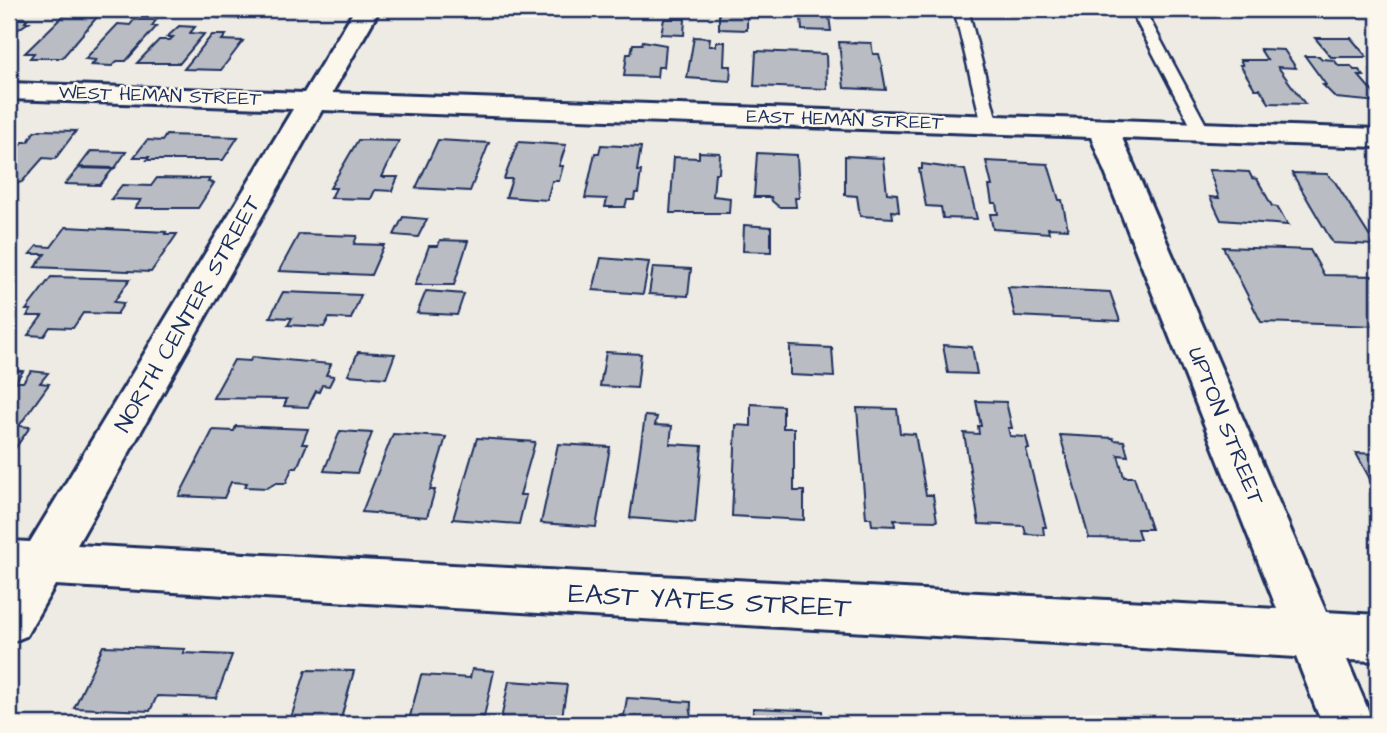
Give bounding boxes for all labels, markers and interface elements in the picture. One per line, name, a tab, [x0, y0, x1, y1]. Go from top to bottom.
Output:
street label: WEST HEMAN STREET	[58, 79, 262, 113]
street label: EAST HEMAN STREET	[746, 103, 944, 137]
street label: NORTH CENTER STREET	[107, 189, 269, 438]
street label: UPTON STREET	[1180, 342, 1273, 510]
street label: EAST YATES STREET	[568, 574, 853, 628]

